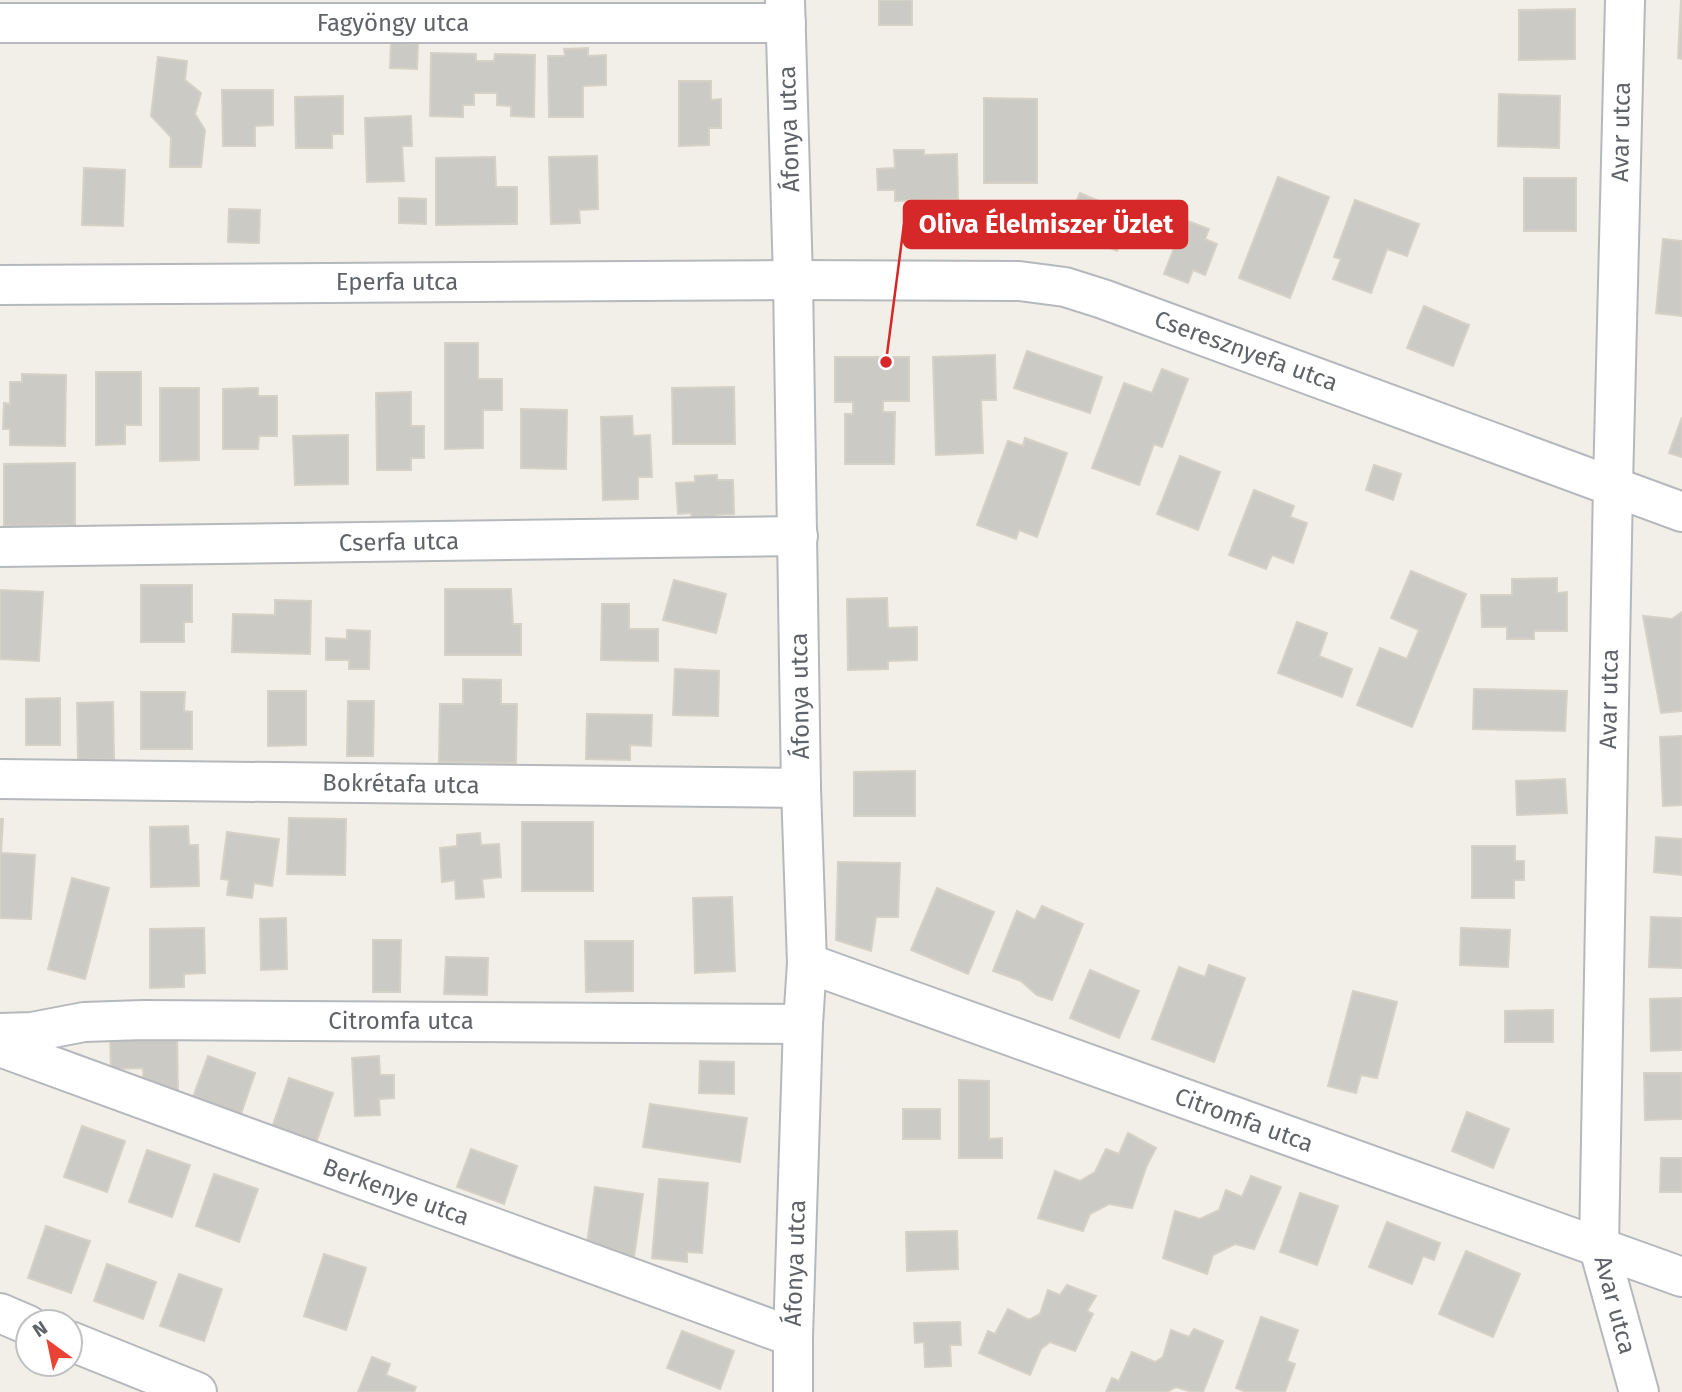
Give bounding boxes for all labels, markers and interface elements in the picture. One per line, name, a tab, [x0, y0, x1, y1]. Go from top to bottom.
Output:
street label: Fagyöngy utca	[317, 9, 469, 37]
street label: Áfonya utca	[772, 65, 805, 193]
street label: Avar utca	[1606, 82, 1636, 182]
callout: Oliva Élelmiszer Üzlet	[904, 201, 1187, 248]
text: Oliva Élelmiszer Üzlet	[919, 208, 1174, 240]
street label: Eperfa utca	[336, 268, 458, 296]
street label: Cseresznyefa utca	[1151, 305, 1341, 397]
street label: Cserfa utca	[339, 527, 459, 557]
street label: Áfonya utca	[784, 632, 815, 760]
street label: Avar utca	[1594, 649, 1624, 749]
street label: Bokrétafa utca	[322, 769, 480, 799]
street label: Citromfa utca	[328, 1007, 474, 1035]
street label: Citromfa utca	[1171, 1082, 1317, 1158]
street label: Berkenye utca	[319, 1153, 473, 1231]
street label: Áfonya utca	[778, 1199, 811, 1327]
street label: Avar utca	[1588, 1253, 1642, 1357]
north arrow	[14, 1308, 84, 1378]
text: N	[28, 1316, 52, 1342]

